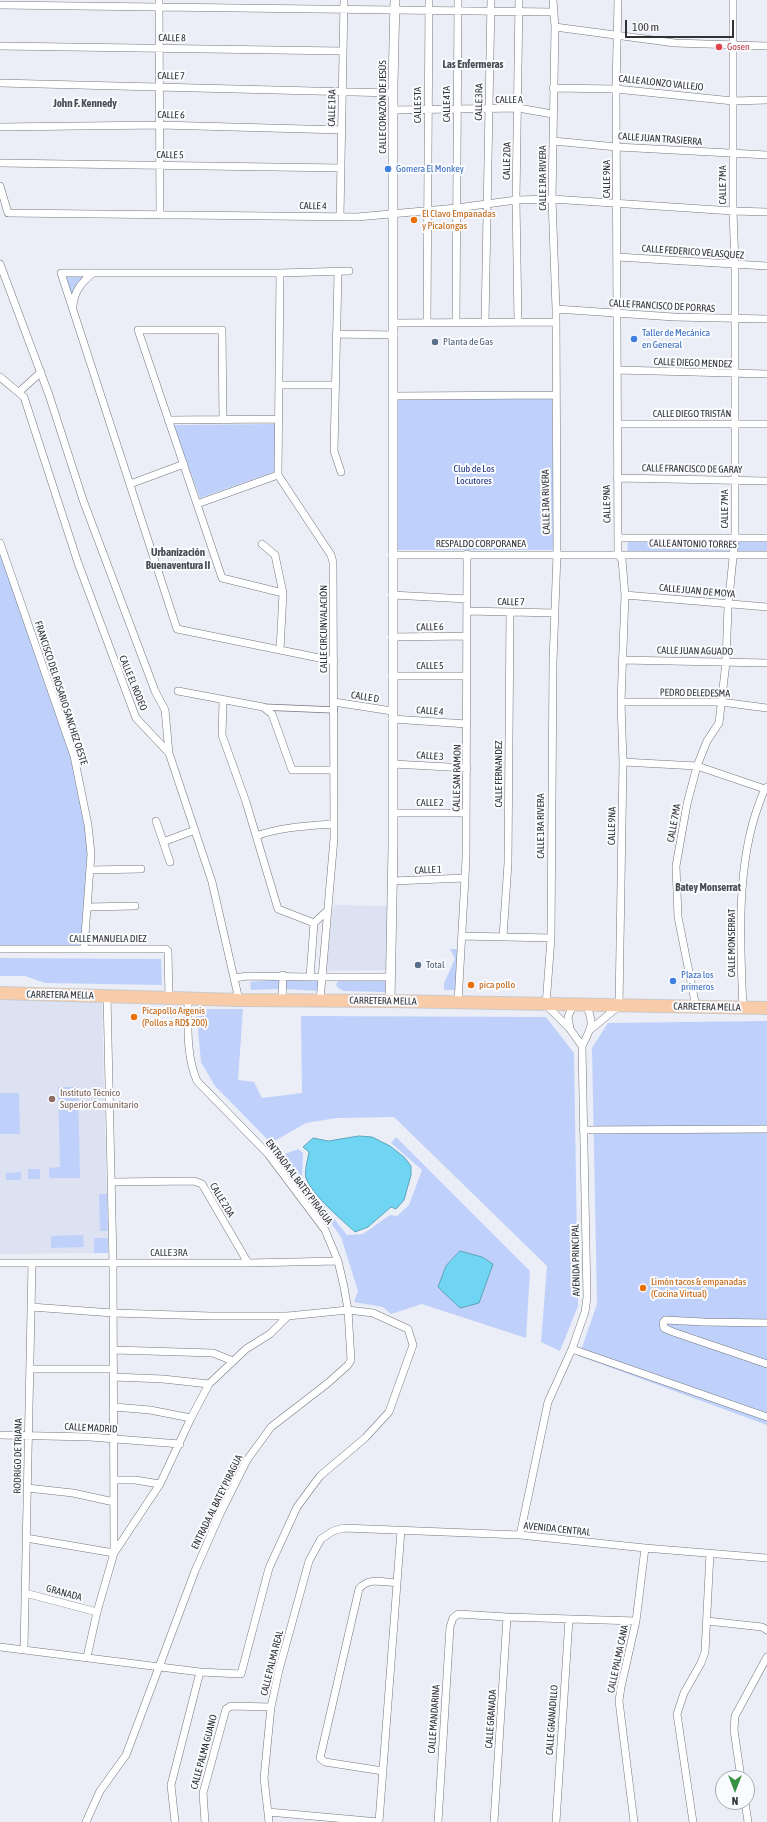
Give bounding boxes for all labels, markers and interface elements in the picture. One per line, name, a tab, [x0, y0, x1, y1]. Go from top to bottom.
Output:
scale bar	[627, 12, 736, 38]
text: 100 m	[632, 20, 659, 34]
street label: CALLE 8	[158, 32, 186, 44]
place label: Gosen	[727, 41, 750, 53]
marker: Gosen	[714, 42, 724, 52]
district label: Las Enfermeras	[443, 58, 503, 72]
street label: CALLE CORAZÓN DE JESÚS	[377, 60, 389, 154]
street label: CALLE 7	[157, 70, 185, 82]
street label: CALLE ALONZO VALLEJO	[618, 73, 704, 93]
street label: CALLE 3RA	[473, 83, 485, 121]
street label: CALLE 4TA	[441, 86, 453, 122]
street label: CALLE 5TA	[412, 87, 424, 123]
street label: CALLE 1RA	[326, 89, 338, 127]
street label: CALLE A	[495, 94, 523, 106]
district label: John F. Kennedy	[53, 97, 117, 111]
street label: CALLE 6	[157, 109, 185, 121]
street label: CALLE JUAN TRASIERRA	[618, 130, 702, 148]
street label: CALLE 2DA	[501, 142, 513, 180]
street label: CALLE 1RA RIVERA	[537, 145, 549, 211]
street label: CALLE 5	[156, 149, 184, 161]
street label: CALLE 9NA	[601, 160, 613, 198]
place label: Gomera El Monkey	[396, 163, 464, 175]
marker: Gomera El Monkey	[383, 164, 393, 174]
street label: CALLE 7MA	[717, 165, 729, 205]
street label: CALLE 4	[299, 200, 327, 212]
place label: El Clavo Empanadas y Picalongas	[422, 208, 495, 232]
marker: El Clavo Empanadas y Picalongas	[409, 215, 419, 225]
street label: CALLE FEDERICO VELASQUEZ	[641, 242, 745, 262]
street label: CALLE FRANCISCO DE PORRAS	[609, 297, 715, 315]
place label: Taller de Mecánica en General	[642, 327, 710, 350]
marker: Taller de Mecánica en General	[629, 334, 639, 344]
place label: Planta de Gas	[443, 336, 493, 348]
marker: Planta de Gas	[430, 337, 440, 347]
street label: CALLE DIEGO MENDEZ	[653, 356, 733, 370]
street label: CALLE DIEGO TRISTÁN	[653, 408, 731, 420]
street label: CALLE FRANCISCO DE GARAY	[642, 462, 742, 476]
park label: Club de Los Locutores	[454, 463, 494, 486]
street label: CALLE 1RA RIVERA	[539, 469, 553, 535]
street label: CALLE 9NA	[601, 485, 613, 523]
street label: CALLE 7MA	[719, 489, 731, 529]
street label: CALLE ANTONIO TORRES	[649, 537, 737, 551]
street label: RESPALDO CORPORANEA	[436, 538, 526, 550]
district label: Urbanización Buenaventura II	[146, 546, 210, 572]
street label: CALLE JUAN DE MOYA	[658, 582, 736, 600]
street label: CALLE CIRCUNVALACIÓN	[318, 585, 330, 673]
street label: CALLE 7	[497, 596, 525, 608]
street label: FRANCISCO DEL ROSARIO SANCHEZ OESTE	[32, 619, 90, 767]
street label: CALLE 6	[416, 621, 444, 633]
street label: CALLE JUAN AGUADO	[657, 644, 733, 658]
street label: CALLE EL RODEO	[116, 654, 150, 712]
street label: CALLE 5	[416, 660, 444, 672]
street label: PEDRO DELEDESMA	[660, 686, 730, 700]
street label: CALLE D	[350, 689, 380, 705]
street label: CALLE 4	[416, 704, 444, 718]
street label: CALLE FERNANDEZ	[493, 740, 505, 808]
street label: CALLE SAN RAMON	[450, 744, 464, 812]
street label: CALLE 3	[416, 749, 444, 763]
street label: CALLE 1RA RIVERA	[535, 793, 547, 859]
street label: CALLE 2	[416, 797, 444, 809]
street label: CALLE 7MA	[665, 803, 683, 843]
street label: CALLE 9NA	[606, 807, 618, 845]
street label: CALLE 1	[414, 864, 442, 876]
district label: Batey Monserrat	[675, 881, 741, 895]
street label: CALLE MONSERRAT	[726, 909, 738, 977]
street label: CALLE MANUELA DIEZ	[69, 933, 147, 945]
place label: Total	[426, 959, 445, 971]
marker: Total	[413, 960, 423, 970]
place label: Plaza los primeros	[681, 969, 714, 992]
marker: Plaza los primeros	[668, 976, 678, 986]
place label: pica pollo	[479, 979, 515, 991]
marker: pica pollo	[466, 980, 476, 990]
street label: CARRETERA MELLA	[26, 988, 94, 1002]
street label: CARRETERA MELLA	[349, 994, 417, 1008]
street label: CARRETERA MELLA	[673, 1000, 741, 1014]
place label: Picapollo Argenis (Pollos a RD$ 200)	[142, 1005, 207, 1028]
marker: Picapollo Argenis (Pollos a RD$ 200)	[129, 1012, 139, 1022]
place label: Instituto Técnico Superior Comunitario	[60, 1087, 138, 1110]
marker: Instituto Técnico Superior Comunitario	[47, 1094, 57, 1104]
street label: ENTRADA AL BATEY PIRAGUA	[263, 1137, 335, 1227]
street label: CALLE 2DA	[207, 1181, 237, 1219]
street label: AVENIDA PRINCIPAL	[569, 1223, 583, 1297]
street label: CALLE 3RA	[150, 1247, 188, 1259]
place label: Limón tacos & empanadas (Cocina Virtual)	[651, 1276, 746, 1300]
marker: Limón tacos & empanadas (Cocina Virtual)	[638, 1283, 648, 1293]
street label: RODRIGO DE TRIANA	[11, 1418, 25, 1494]
street label: CALLE MADRID	[64, 1421, 118, 1435]
street label: ENTRADA AL BATEY PIRAGUA	[189, 1453, 245, 1551]
street label: AVENIDA CENTRAL	[523, 1520, 591, 1538]
street label: GRANADA	[45, 1582, 83, 1604]
street label: CALLE PALMA CANA	[605, 1624, 631, 1694]
street label: CALLE PALMA REAL	[258, 1629, 286, 1697]
street label: CALLE MANDARINA	[426, 1684, 442, 1754]
street label: CALLE GRANADILLO	[544, 1685, 560, 1755]
street label: CALLE GRANADA	[483, 1689, 499, 1749]
street label: CALLE PALMA GUANO	[188, 1713, 220, 1791]
north arrow	[715, 1770, 755, 1810]
text: N	[732, 1795, 738, 1807]

